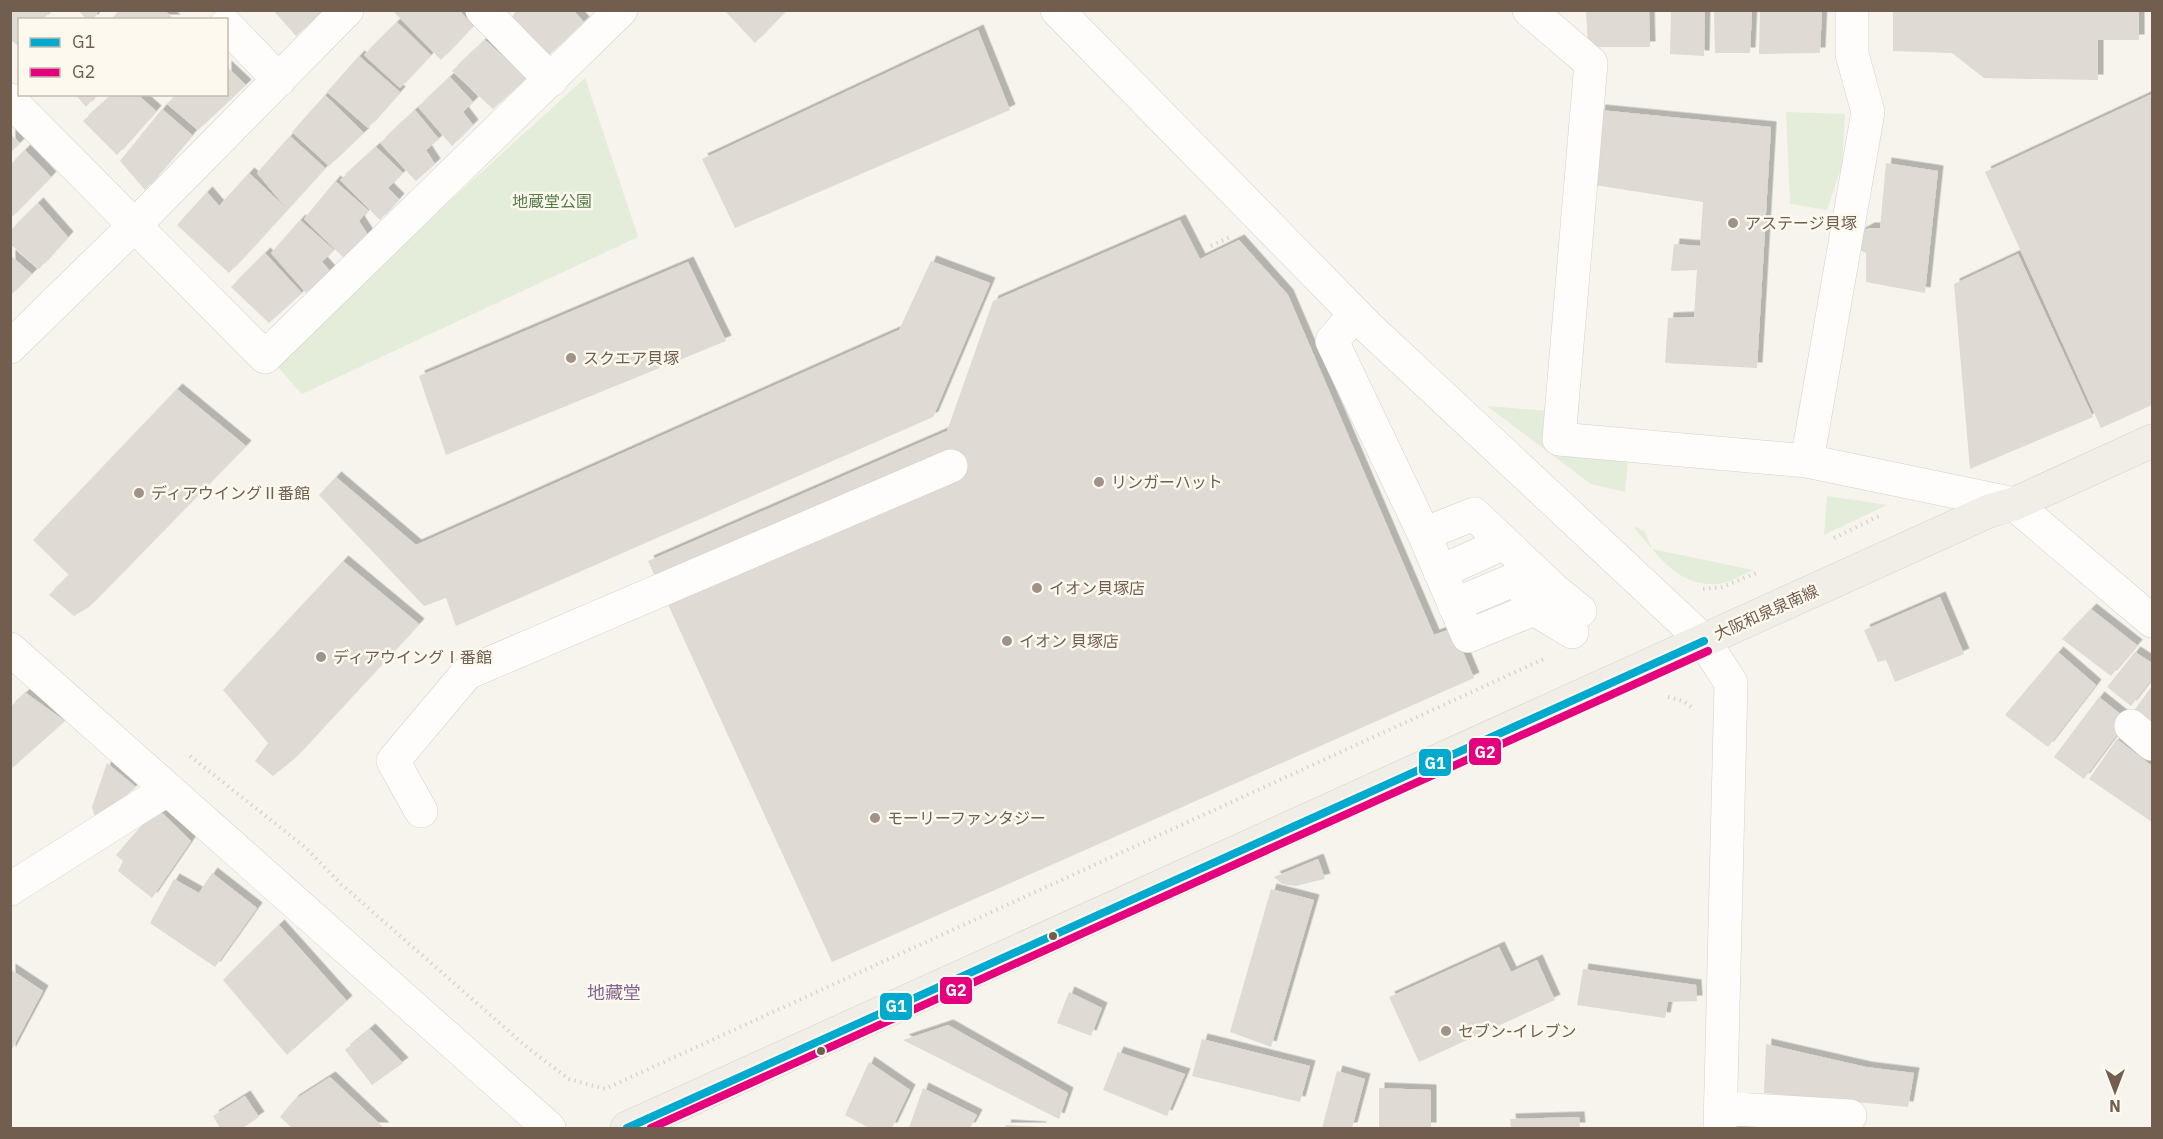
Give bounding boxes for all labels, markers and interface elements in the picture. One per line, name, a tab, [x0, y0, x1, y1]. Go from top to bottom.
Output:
legend	[18, 18, 228, 96]
text: G1	[72, 30, 95, 53]
text: G2	[72, 60, 95, 83]
park label: 地蔵堂公園	[512, 191, 592, 211]
place label: アステージ貝塚	[1745, 213, 1857, 233]
marker: アステージ貝塚	[1726, 216, 1740, 230]
place label: スクエア貝塚	[583, 348, 679, 368]
marker: スクエア貝塚	[564, 351, 578, 365]
place label: リンガーハット	[1111, 472, 1223, 492]
marker: リンガーハット	[1092, 475, 1106, 489]
place label: ディアウイングⅡ番館	[151, 483, 310, 503]
marker: ディアウイングⅡ番館	[132, 486, 146, 500]
place label: イオン貝塚店	[1049, 578, 1145, 598]
street label: 大阪和泉泉南線	[1711, 580, 1821, 644]
marker: イオン貝塚店	[1030, 581, 1044, 595]
place label: イオン 貝塚店	[1019, 631, 1119, 651]
marker: イオン 貝塚店	[1000, 634, 1014, 648]
place label: ディアウイングⅠ番館	[333, 647, 492, 667]
marker: ディアウイングⅠ番館	[314, 650, 328, 664]
line badge: G2	[1468, 737, 1502, 766]
text: G2	[1474, 742, 1496, 762]
line badge: G1	[1418, 748, 1452, 777]
text: G1	[1424, 753, 1446, 773]
place label: モーリーファンタジー	[887, 808, 1046, 828]
marker: モーリーファンタジー	[868, 811, 882, 825]
unlabelled marker	[1047, 930, 1059, 942]
line badge: G2	[939, 976, 973, 1005]
text: G2	[945, 980, 967, 1000]
district label: 地藏堂	[587, 981, 641, 1004]
line badge: G1	[879, 992, 913, 1021]
text: G1	[885, 996, 907, 1016]
place label: セブン-イレブン	[1458, 1021, 1576, 1041]
marker: セブン-イレブン	[1439, 1024, 1453, 1038]
unlabelled marker	[815, 1045, 827, 1057]
north arrow	[2085, 1061, 2145, 1121]
text: N	[2109, 1096, 2121, 1116]

